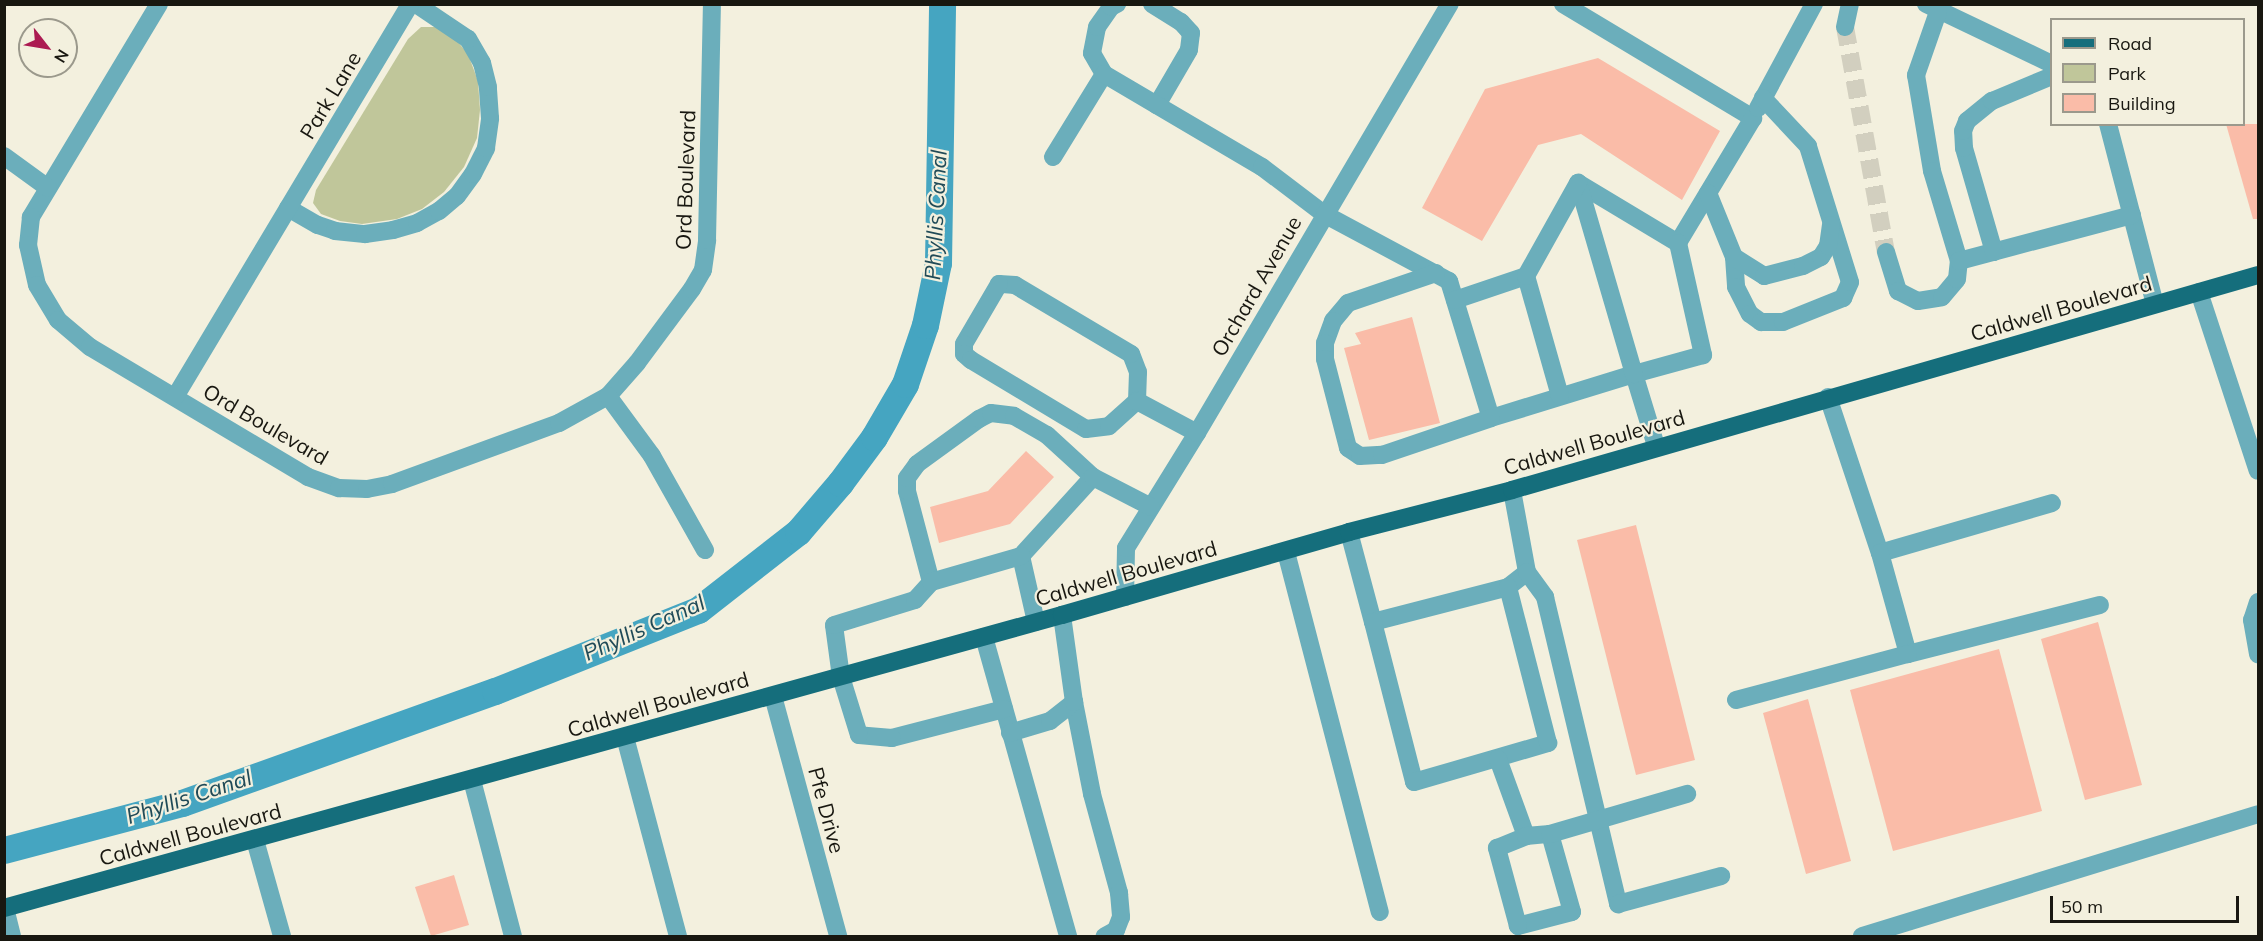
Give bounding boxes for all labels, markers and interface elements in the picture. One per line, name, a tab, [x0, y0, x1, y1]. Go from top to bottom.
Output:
north arrow	[18, 18, 78, 78]
legend	[2050, 18, 2245, 126]
text: Road	[2108, 32, 2152, 55]
text: N	[50, 46, 73, 67]
street label: Park Lane	[294, 47, 366, 143]
text: Park	[2108, 62, 2146, 85]
text: Building	[2108, 92, 2176, 115]
street label: Ord Boulevard	[670, 110, 700, 250]
water label: Phyllis Canal	[919, 149, 953, 281]
street label: Orchard Avenue	[1206, 211, 1306, 361]
street label: Caldwell Boulevard	[1967, 270, 2155, 346]
street label: Ord Boulevard	[199, 378, 333, 470]
street label: Caldwell Boulevard	[1500, 404, 1688, 480]
street label: Caldwell Boulevard	[1032, 535, 1220, 611]
water label: Phyllis Canal	[579, 589, 709, 667]
street label: Caldwell Boulevard	[564, 666, 752, 742]
water label: Phyllis Canal	[123, 764, 255, 830]
street label: Pfe Drive	[803, 764, 851, 856]
street label: Caldwell Boulevard	[96, 798, 284, 870]
scale bar	[2053, 884, 2242, 922]
text: 50 m	[2061, 895, 2103, 918]

